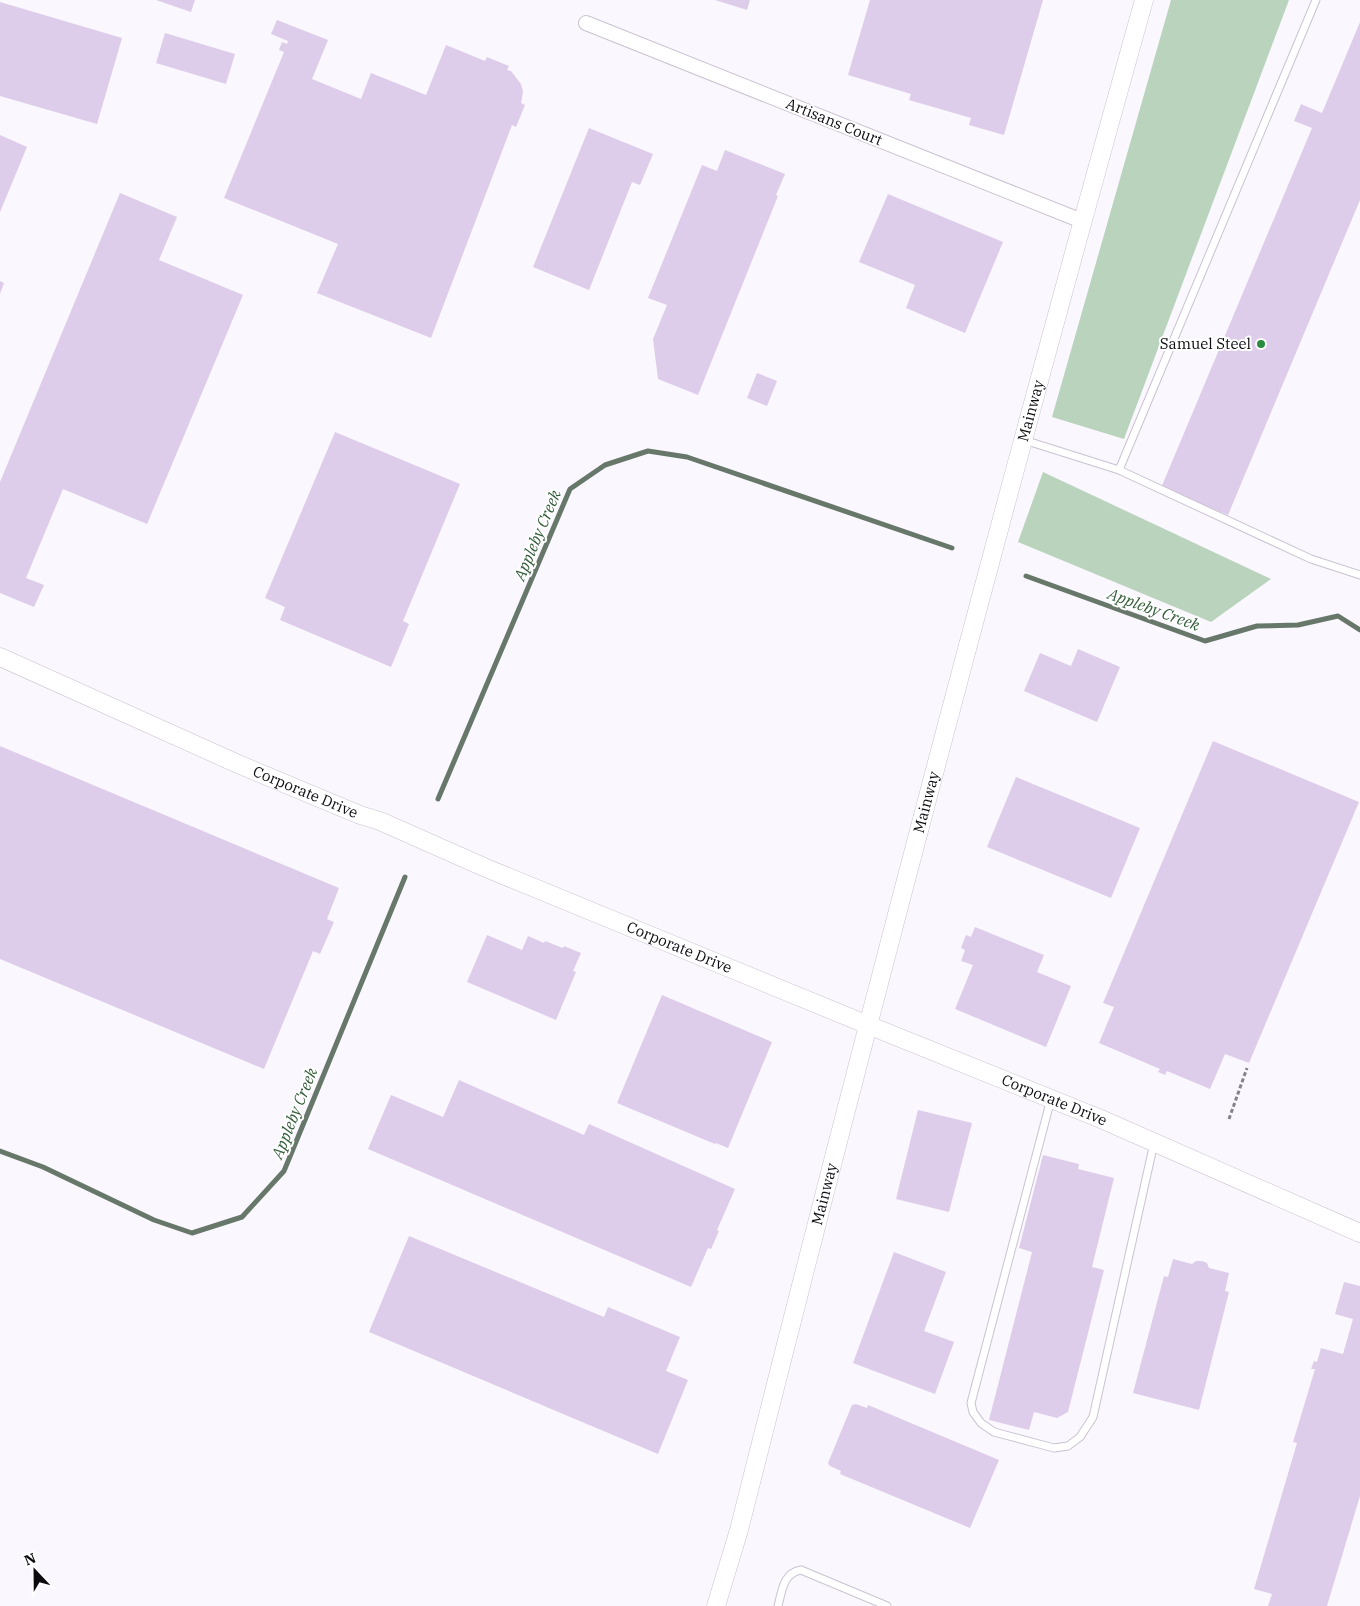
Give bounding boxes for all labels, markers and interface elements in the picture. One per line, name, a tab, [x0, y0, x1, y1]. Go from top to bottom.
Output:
street label: Artisans Court	[783, 94, 885, 150]
place label: Samuel Steel	[1160, 334, 1251, 353]
marker: Samuel Steel	[1255, 338, 1267, 350]
street label: Mainway	[1013, 378, 1048, 444]
water label: Appleby Creek	[509, 486, 565, 584]
water label: Appleby Creek	[1104, 583, 1203, 635]
street label: Corporate Drive	[250, 761, 361, 822]
street label: Mainway	[909, 769, 943, 835]
street label: Corporate Drive	[624, 917, 735, 977]
water label: Appleby Creek	[266, 1064, 322, 1162]
street label: Corporate Drive	[999, 1070, 1110, 1130]
street label: Mainway	[807, 1161, 841, 1227]
north arrow	[10, 1546, 60, 1596]
text: N	[22, 1549, 39, 1569]

